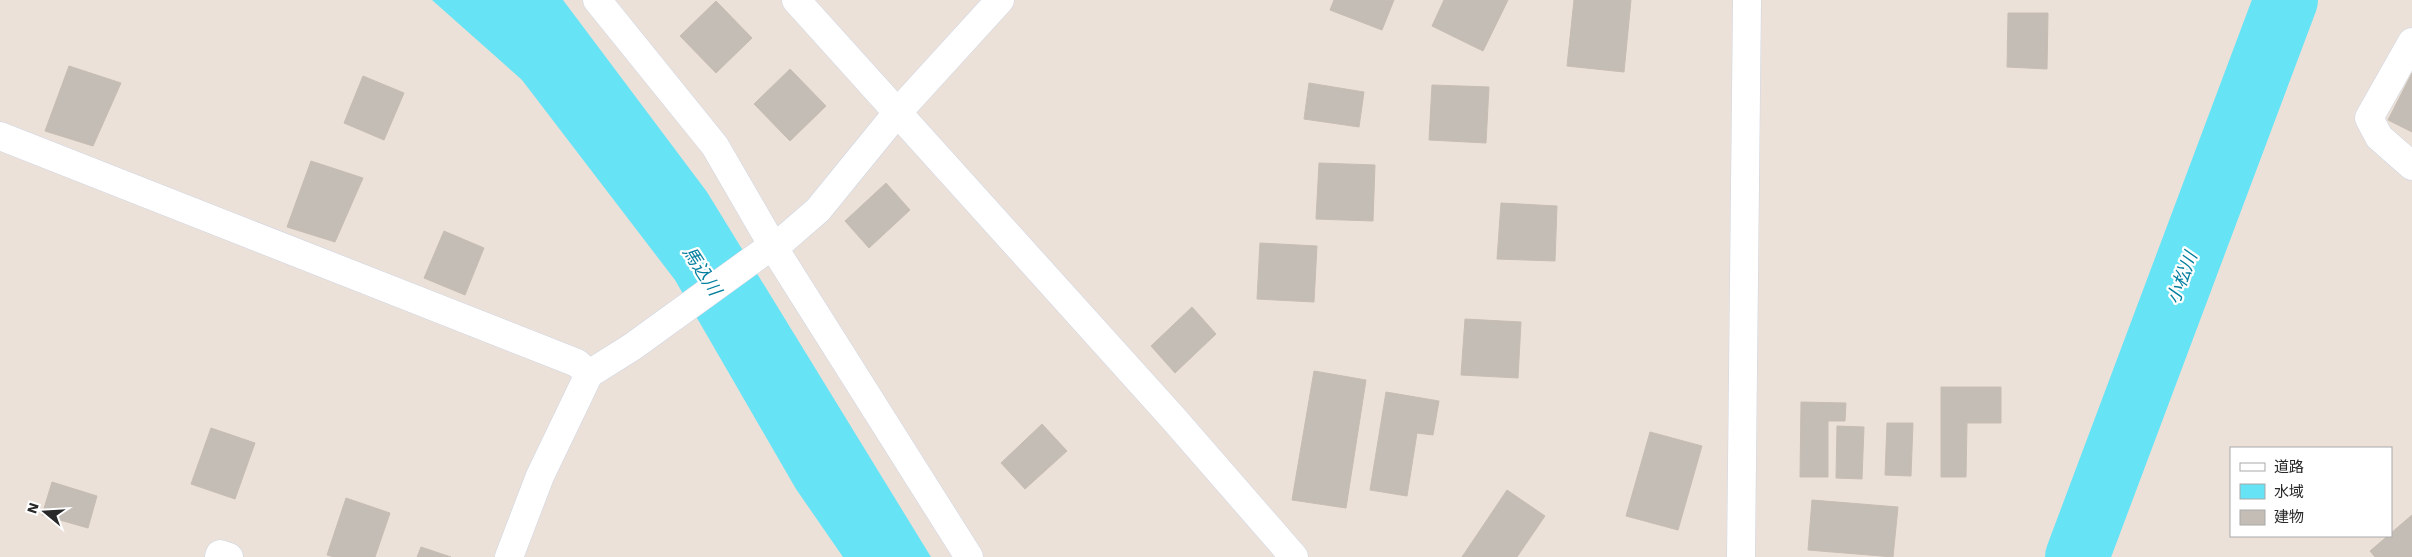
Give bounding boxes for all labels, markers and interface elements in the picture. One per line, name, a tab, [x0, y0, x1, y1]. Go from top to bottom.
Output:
water label: 馬込川	[679, 242, 727, 301]
water label: 小松川	[2162, 247, 2202, 307]
legend	[2230, 447, 2392, 537]
text: 道路	[2274, 458, 2304, 476]
text: 水域	[2274, 483, 2304, 501]
north arrow	[20, 487, 70, 537]
text: N	[23, 501, 42, 515]
text: 建物	[2274, 508, 2304, 526]

